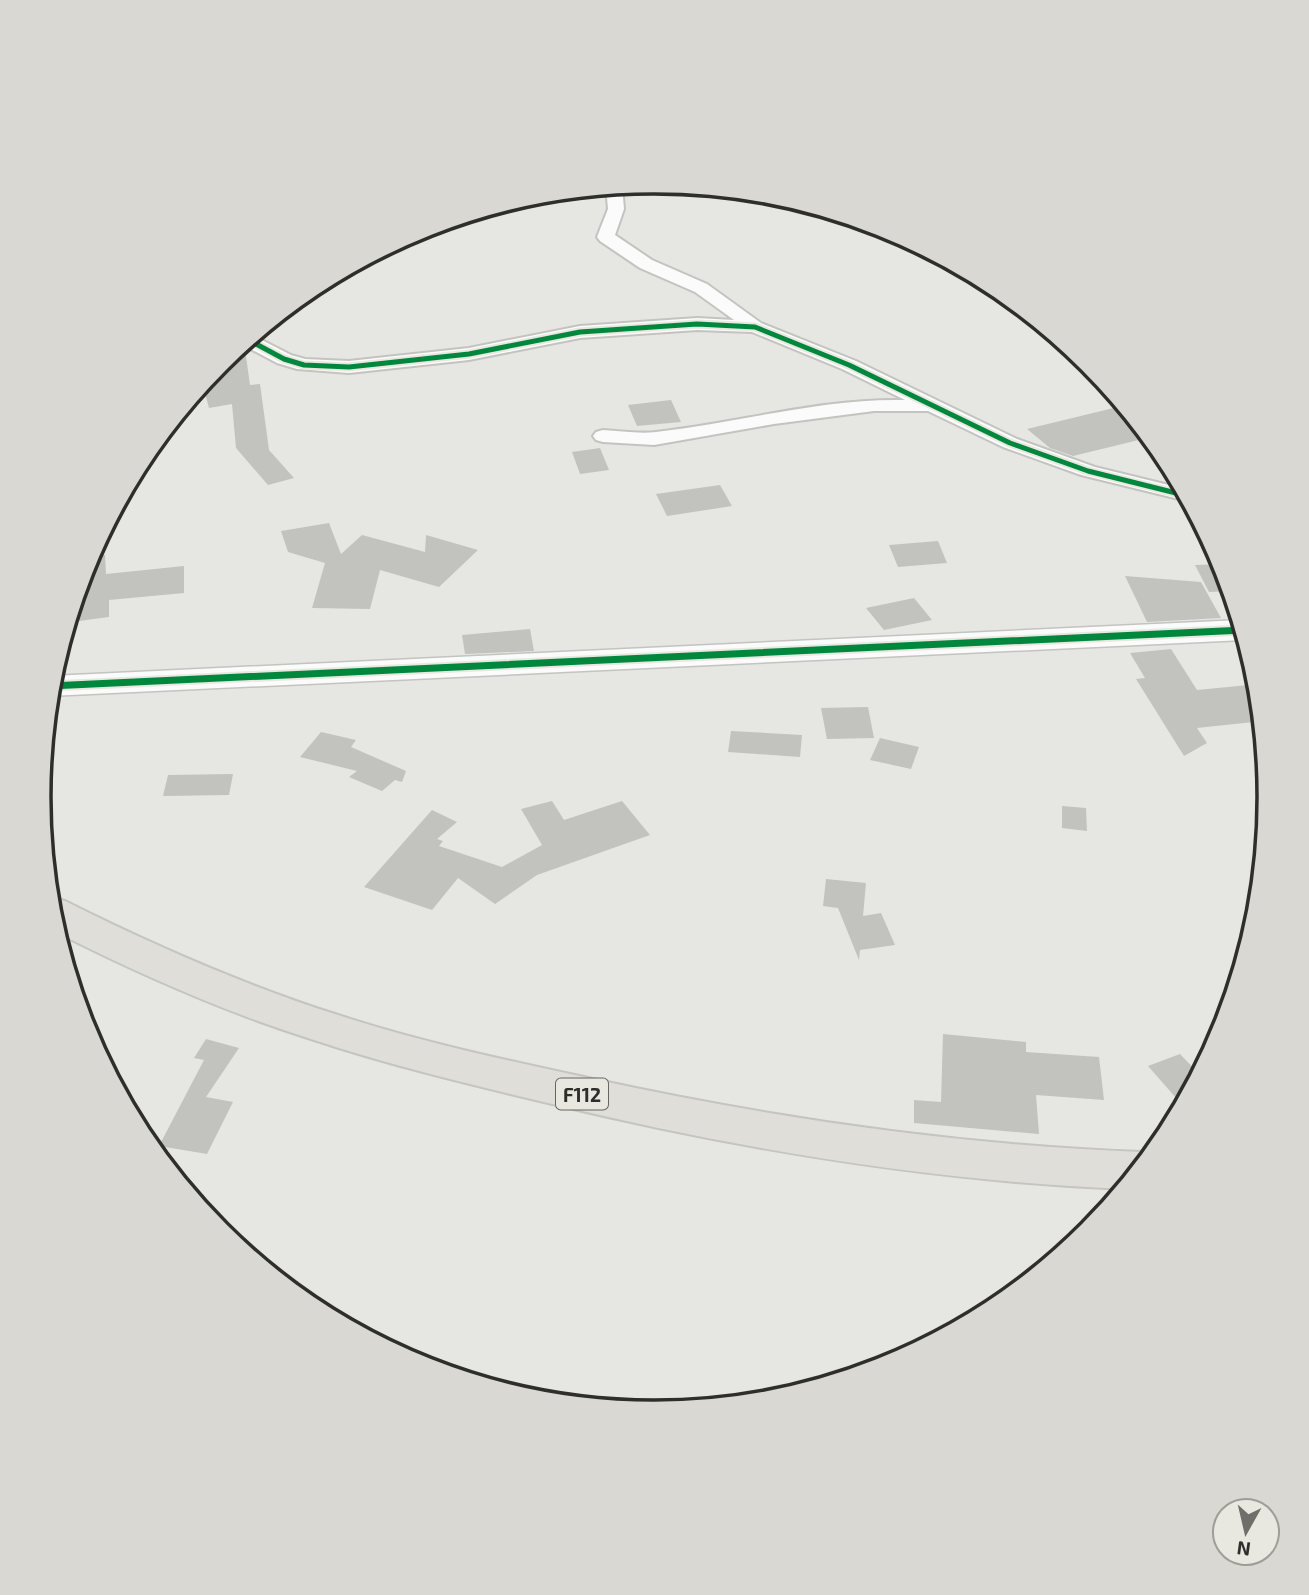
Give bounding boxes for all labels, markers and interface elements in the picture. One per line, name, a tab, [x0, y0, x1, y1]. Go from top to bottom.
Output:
road number: F112	[556, 1078, 608, 1110]
north arrow	[1211, 1497, 1281, 1567]
text: N	[1235, 1537, 1252, 1562]

